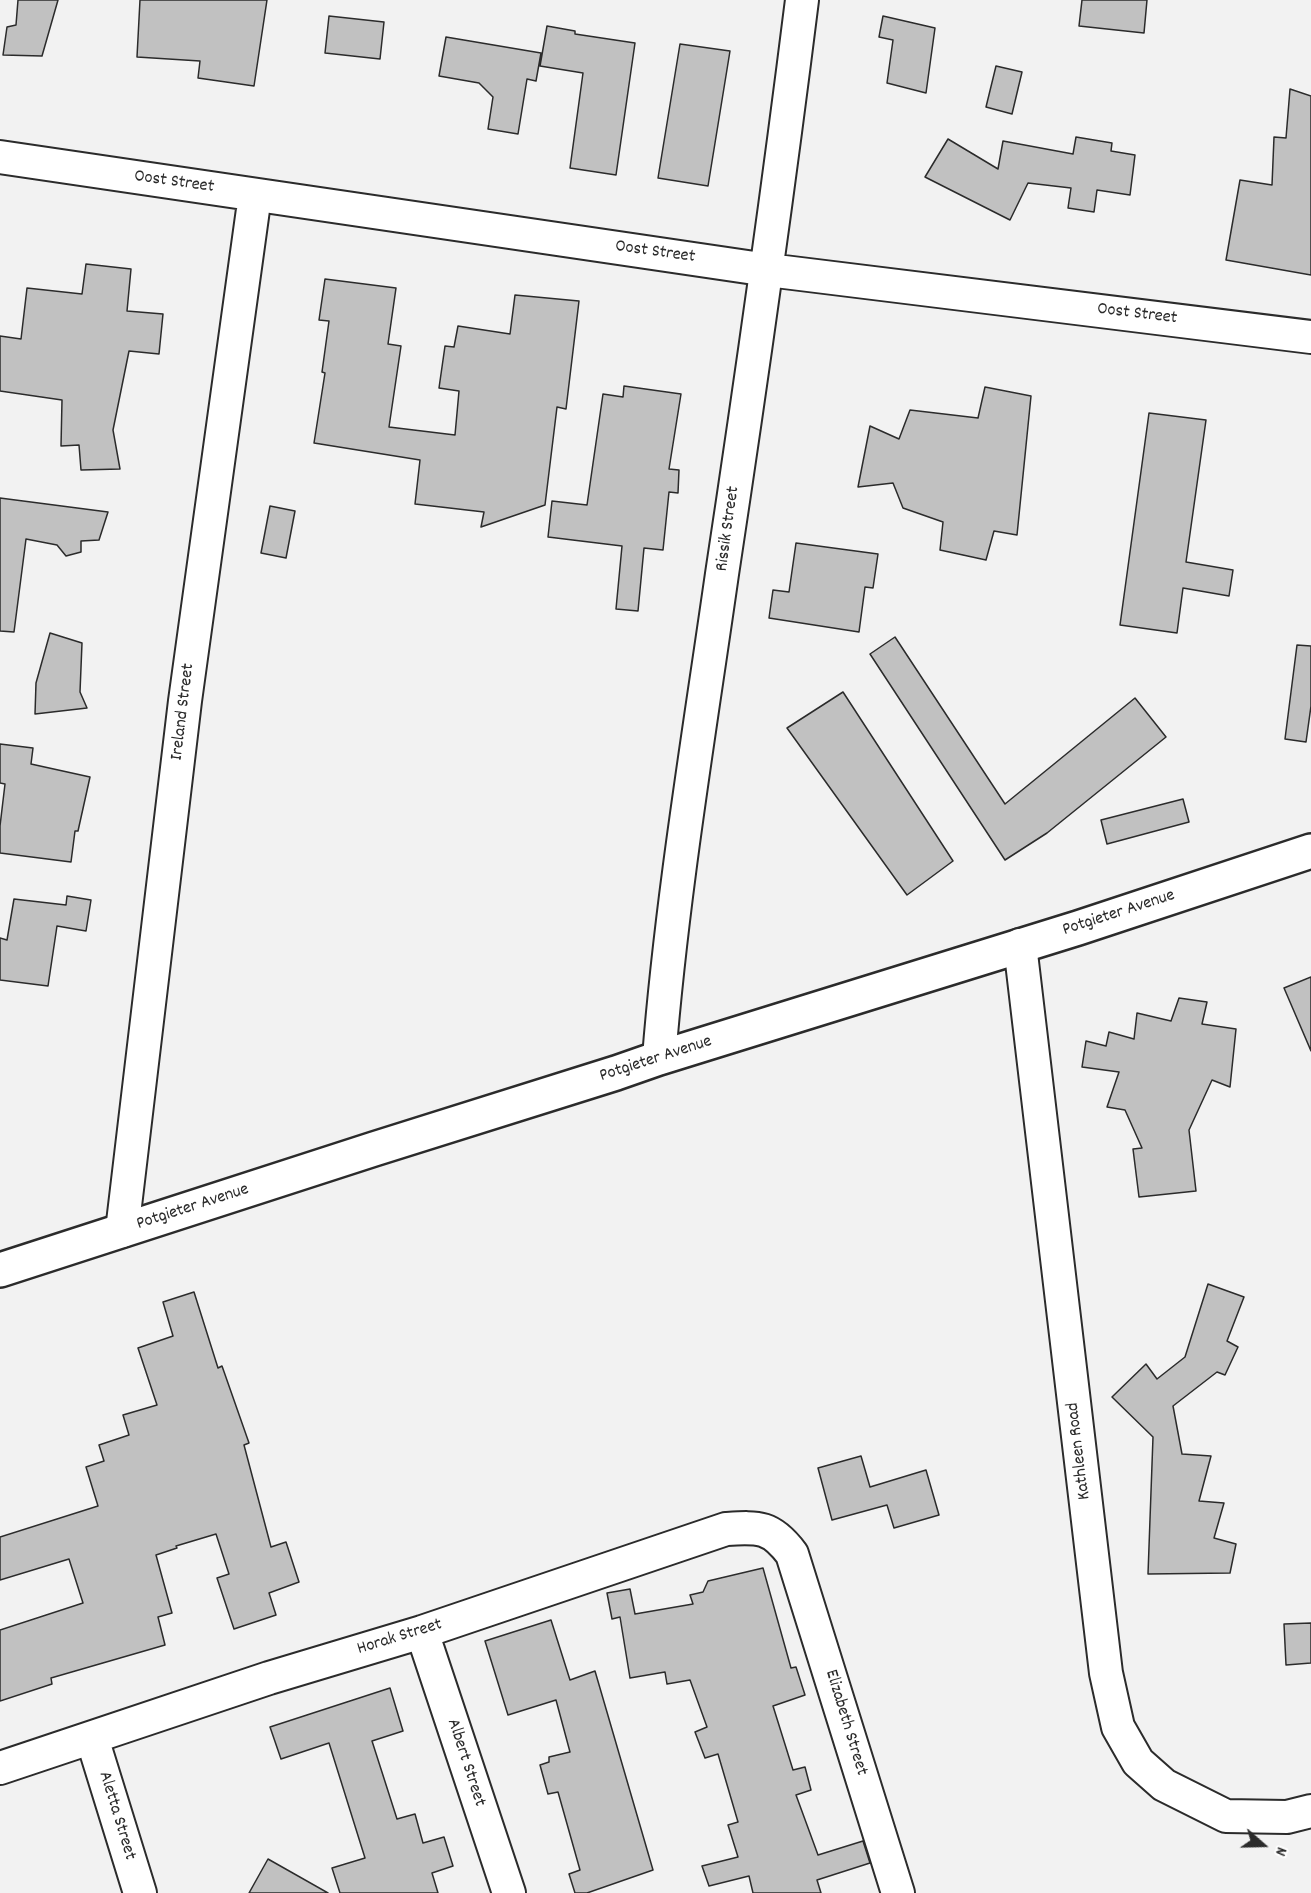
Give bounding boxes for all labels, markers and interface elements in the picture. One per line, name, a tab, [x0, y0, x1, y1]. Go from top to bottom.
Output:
street label: Oost Street	[133, 167, 215, 199]
street label: Oost Street	[614, 237, 696, 269]
street label: Oost Street	[1096, 299, 1178, 331]
street label: Rissik Street	[712, 485, 746, 573]
street label: Ireland Street	[167, 662, 201, 762]
street label: Potgieter Avenue	[1060, 886, 1178, 942]
street label: Potgieter Avenue	[597, 1032, 715, 1088]
street label: Potgieter Avenue	[134, 1180, 252, 1236]
street label: Kathleen Road	[1063, 1401, 1097, 1501]
street label: Horak Street	[355, 1615, 445, 1661]
street label: Elizabeth Street	[819, 1667, 871, 1779]
street label: Albert Street	[441, 1716, 489, 1810]
street label: Aletta Street	[92, 1769, 140, 1863]
north arrow	[1233, 1815, 1293, 1875]
text: N	[1268, 1844, 1293, 1859]

